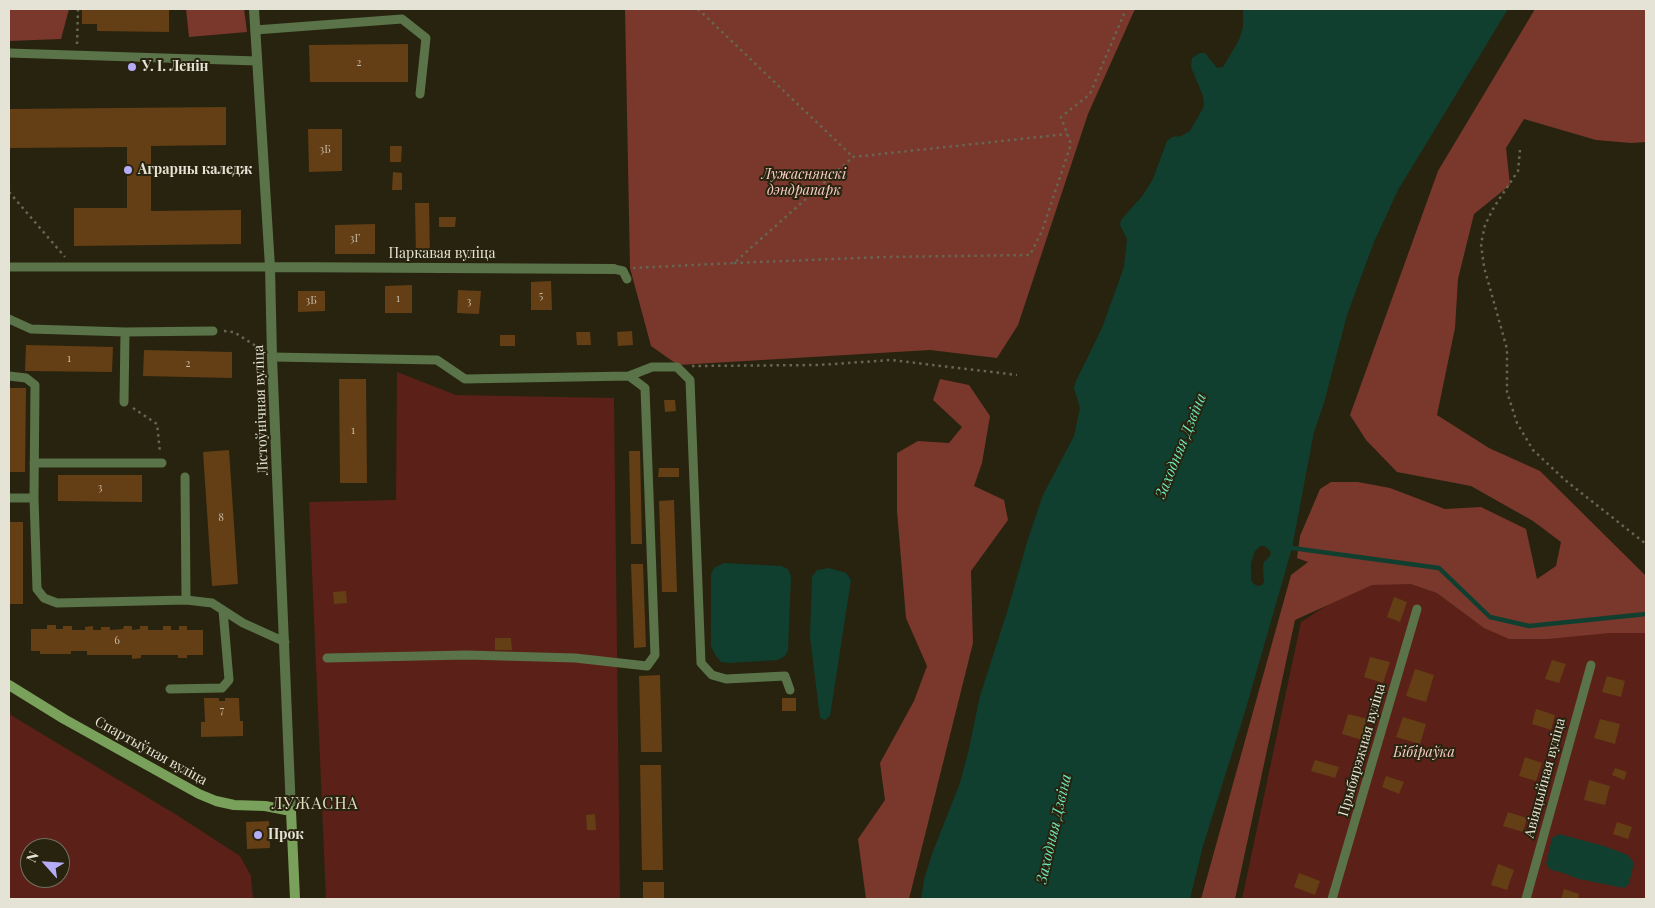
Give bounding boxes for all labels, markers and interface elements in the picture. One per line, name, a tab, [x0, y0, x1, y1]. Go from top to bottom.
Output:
house number: 2	[356, 56, 362, 70]
place label: У. І. Ленін	[142, 59, 209, 75]
marker: У. І. Ленін	[126, 61, 138, 73]
house number: 3Б	[319, 143, 331, 157]
place label: Аграрны каледж	[138, 162, 252, 178]
marker: Аграрны каледж	[122, 164, 134, 176]
park label: Лужаснянскі дэндрапарк	[762, 167, 846, 200]
house number: 3Г	[350, 232, 360, 246]
street label: Паркавая вуліца	[389, 246, 495, 262]
house number: 5	[539, 289, 543, 303]
house number: 1	[396, 292, 400, 306]
house number: 3Б	[305, 294, 317, 308]
house number: 3	[467, 295, 471, 309]
street label: Лістоўнічная вуліца	[250, 345, 272, 475]
house number: 1	[67, 352, 71, 366]
house number: 2	[185, 357, 191, 371]
water label: Заходняя Дзвіна	[1152, 391, 1210, 501]
house number: 1	[351, 424, 355, 438]
house number: 3	[98, 481, 102, 495]
house number: 8	[218, 511, 224, 525]
house number: 6	[114, 634, 120, 648]
street label: Прыбярэжная вуліца	[1335, 682, 1389, 818]
house number: 7	[220, 704, 224, 718]
street label: Спартыўная вуліца	[92, 713, 210, 789]
street label: Авіяцыйная вуліца	[1521, 716, 1569, 840]
park label: Бібіраўка	[1393, 745, 1455, 761]
water label: Заходняя Дзвіна	[1033, 772, 1075, 886]
district label: ЛУЖАСНА	[271, 794, 359, 814]
place label: Прок	[268, 827, 304, 843]
marker: Прок	[252, 829, 264, 841]
north arrow	[20, 838, 70, 888]
text: N	[21, 848, 43, 865]

